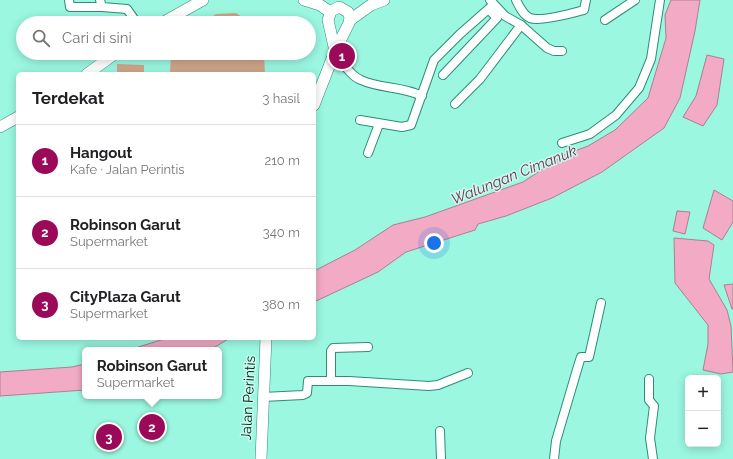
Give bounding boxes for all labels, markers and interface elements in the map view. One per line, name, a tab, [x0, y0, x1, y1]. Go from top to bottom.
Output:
search box	[16, 16, 316, 60]
icon: search	[30, 27, 52, 49]
text: Cari di sini	[62, 29, 132, 47]
pin: 1	[329, 41, 355, 71]
text: Terdekat	[32, 88, 104, 108]
text: 3 hasil	[262, 91, 300, 106]
water label: Walungan Cimanuk	[448, 142, 580, 208]
text: Hangout	[70, 144, 132, 162]
text: 1	[42, 153, 48, 168]
text: 210 m	[264, 153, 300, 168]
text: Kafe · Jalan Perintis	[70, 162, 185, 177]
text: Robinson Garut	[70, 216, 181, 234]
text: 2	[41, 225, 49, 240]
text: 340 m	[263, 225, 300, 240]
your location	[424, 233, 444, 253]
text: Supermarket	[70, 234, 148, 249]
text: CityPlaza Garut	[70, 288, 181, 306]
text: 3	[41, 297, 49, 312]
text: 380 m	[262, 297, 300, 312]
text: Supermarket	[70, 306, 148, 321]
popup	[82, 347, 222, 399]
street label: Jalan Perintis	[238, 355, 258, 441]
text: Robinson Garut	[97, 357, 207, 375]
text: Supermarket	[97, 375, 175, 390]
map controls	[685, 375, 721, 447]
button: +	[685, 375, 721, 411]
button: −	[685, 411, 721, 447]
pin: 2	[139, 412, 165, 442]
pin: 3	[96, 422, 122, 452]

